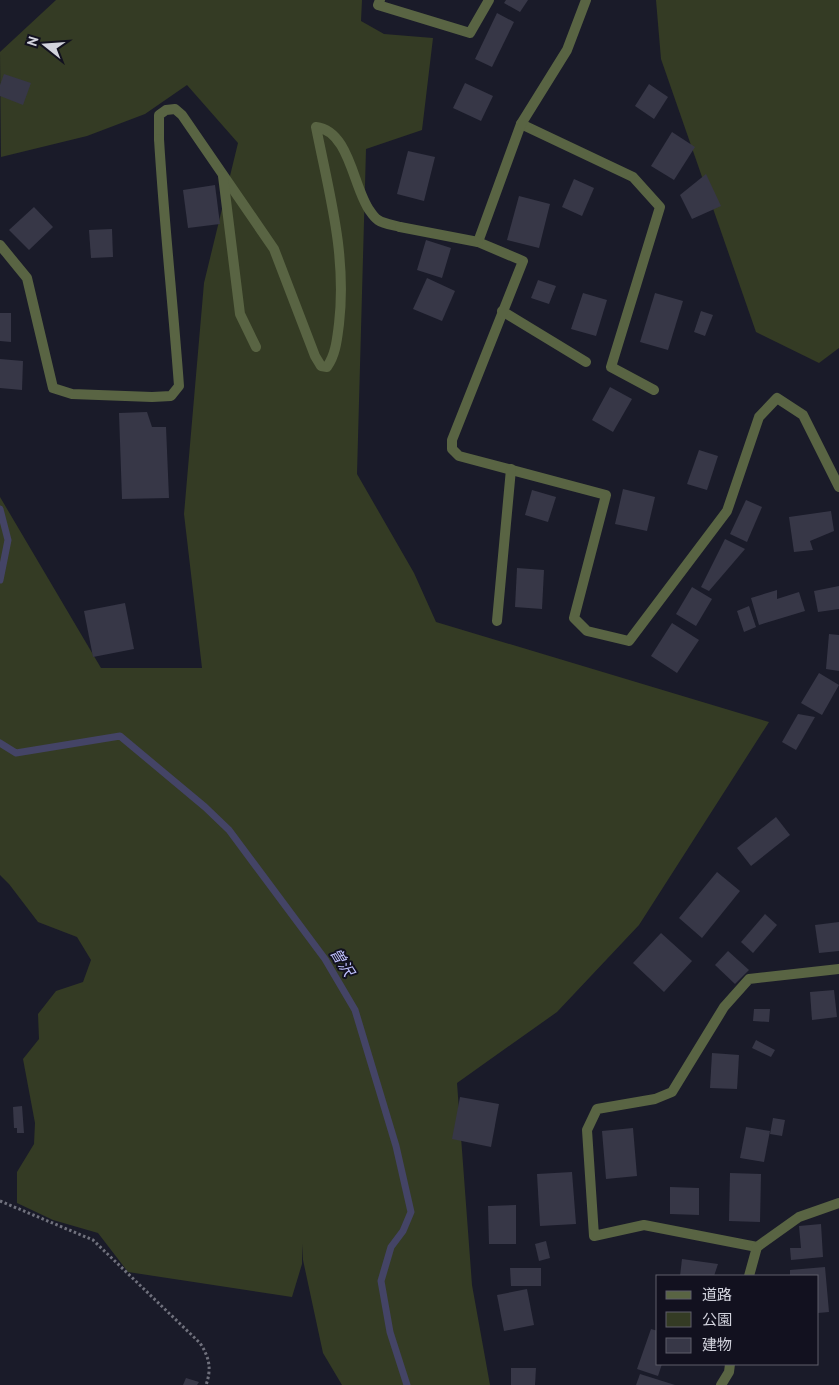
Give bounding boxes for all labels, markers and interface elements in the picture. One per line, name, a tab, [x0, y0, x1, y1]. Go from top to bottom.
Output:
north arrow	[20, 20, 70, 70]
text: N	[23, 34, 43, 48]
water label: 曽沢	[326, 944, 359, 981]
legend	[656, 1275, 819, 1365]
text: 道路	[702, 1285, 732, 1304]
text: 公園	[702, 1310, 732, 1329]
text: 建物	[702, 1335, 732, 1354]

